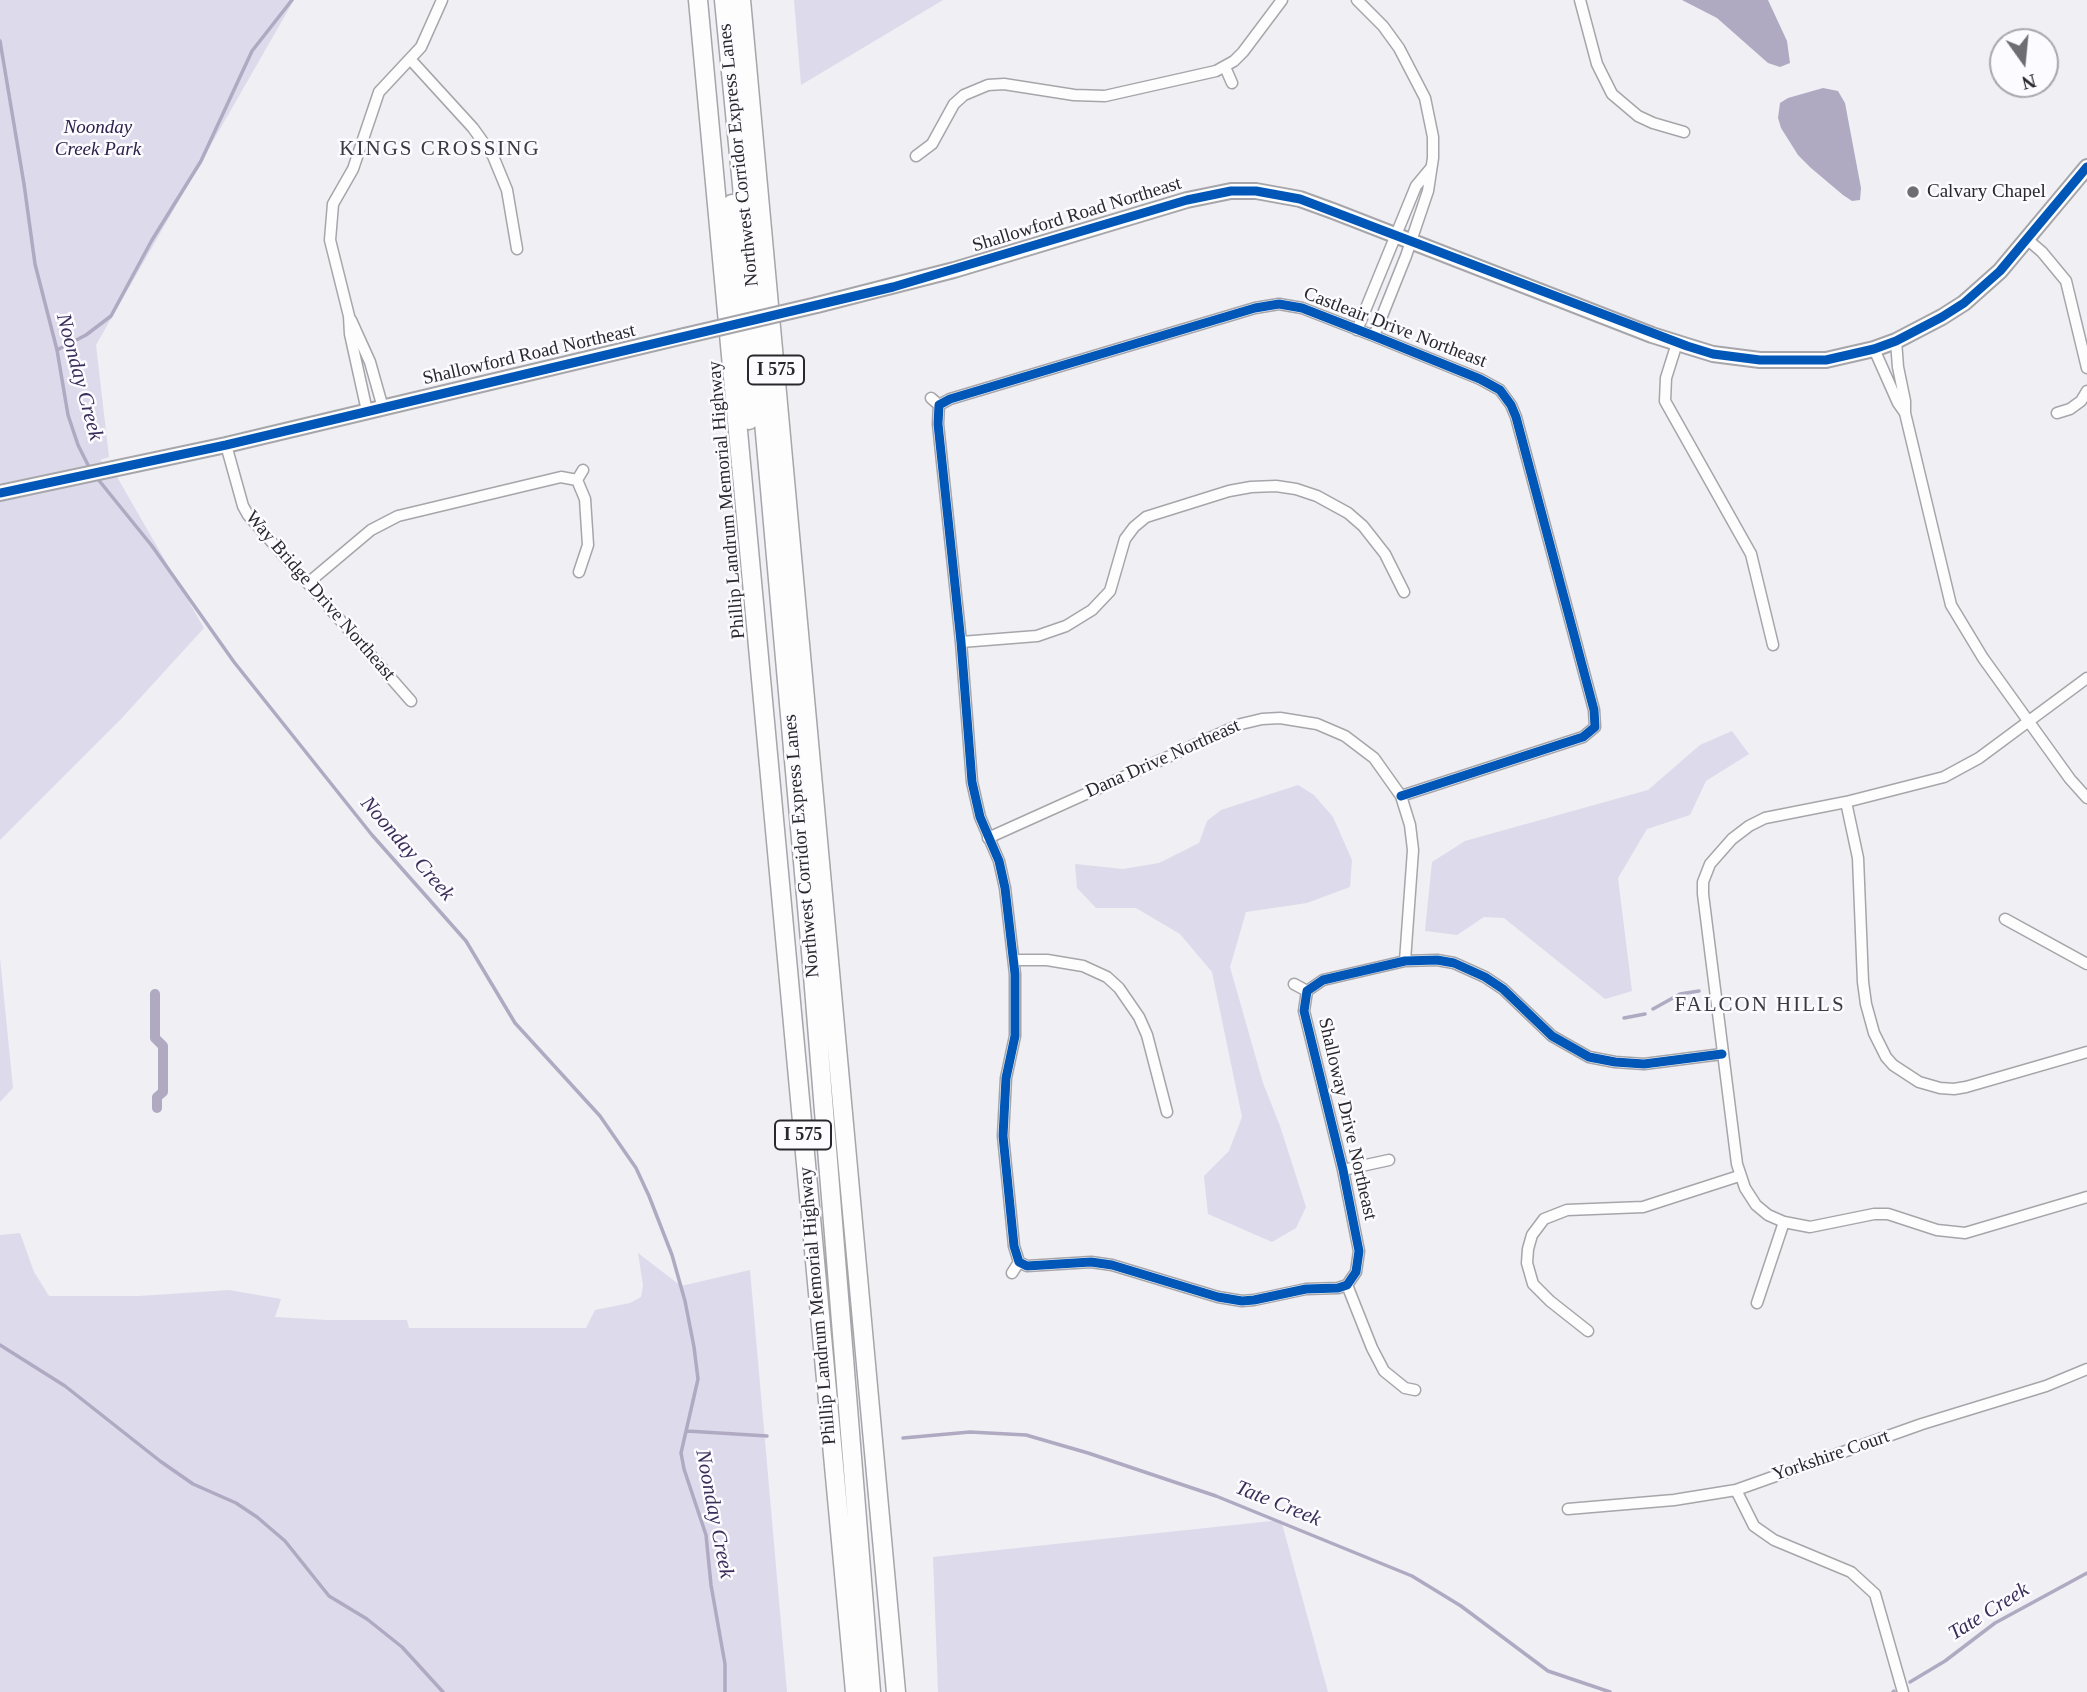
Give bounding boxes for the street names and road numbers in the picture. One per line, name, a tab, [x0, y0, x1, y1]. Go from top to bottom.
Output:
street label: Northwest Corridor Express Lanes	[714, 22, 764, 288]
street label: Shallowford Road Northeast	[970, 172, 1184, 258]
street label: Castleair Drive Northeast	[1300, 283, 1490, 373]
street label: Shallowford Road Northeast	[421, 319, 637, 391]
road number: I 575	[748, 356, 804, 384]
street label: Phillip Landrum Memorial Highway	[703, 360, 751, 640]
street label: Way Bridge Drive Northeast	[240, 506, 400, 686]
street label: Northwest Corridor Express Lanes	[779, 713, 825, 979]
street label: Dana Drive Northeast	[1082, 715, 1244, 803]
street label: Shalloway Drive Northeast	[1313, 1016, 1381, 1222]
road number: I 575	[775, 1120, 831, 1150]
street label: Phillip Landrum Memorial Highway	[794, 1166, 842, 1446]
street label: Yorkshire Court	[1770, 1425, 1892, 1487]

